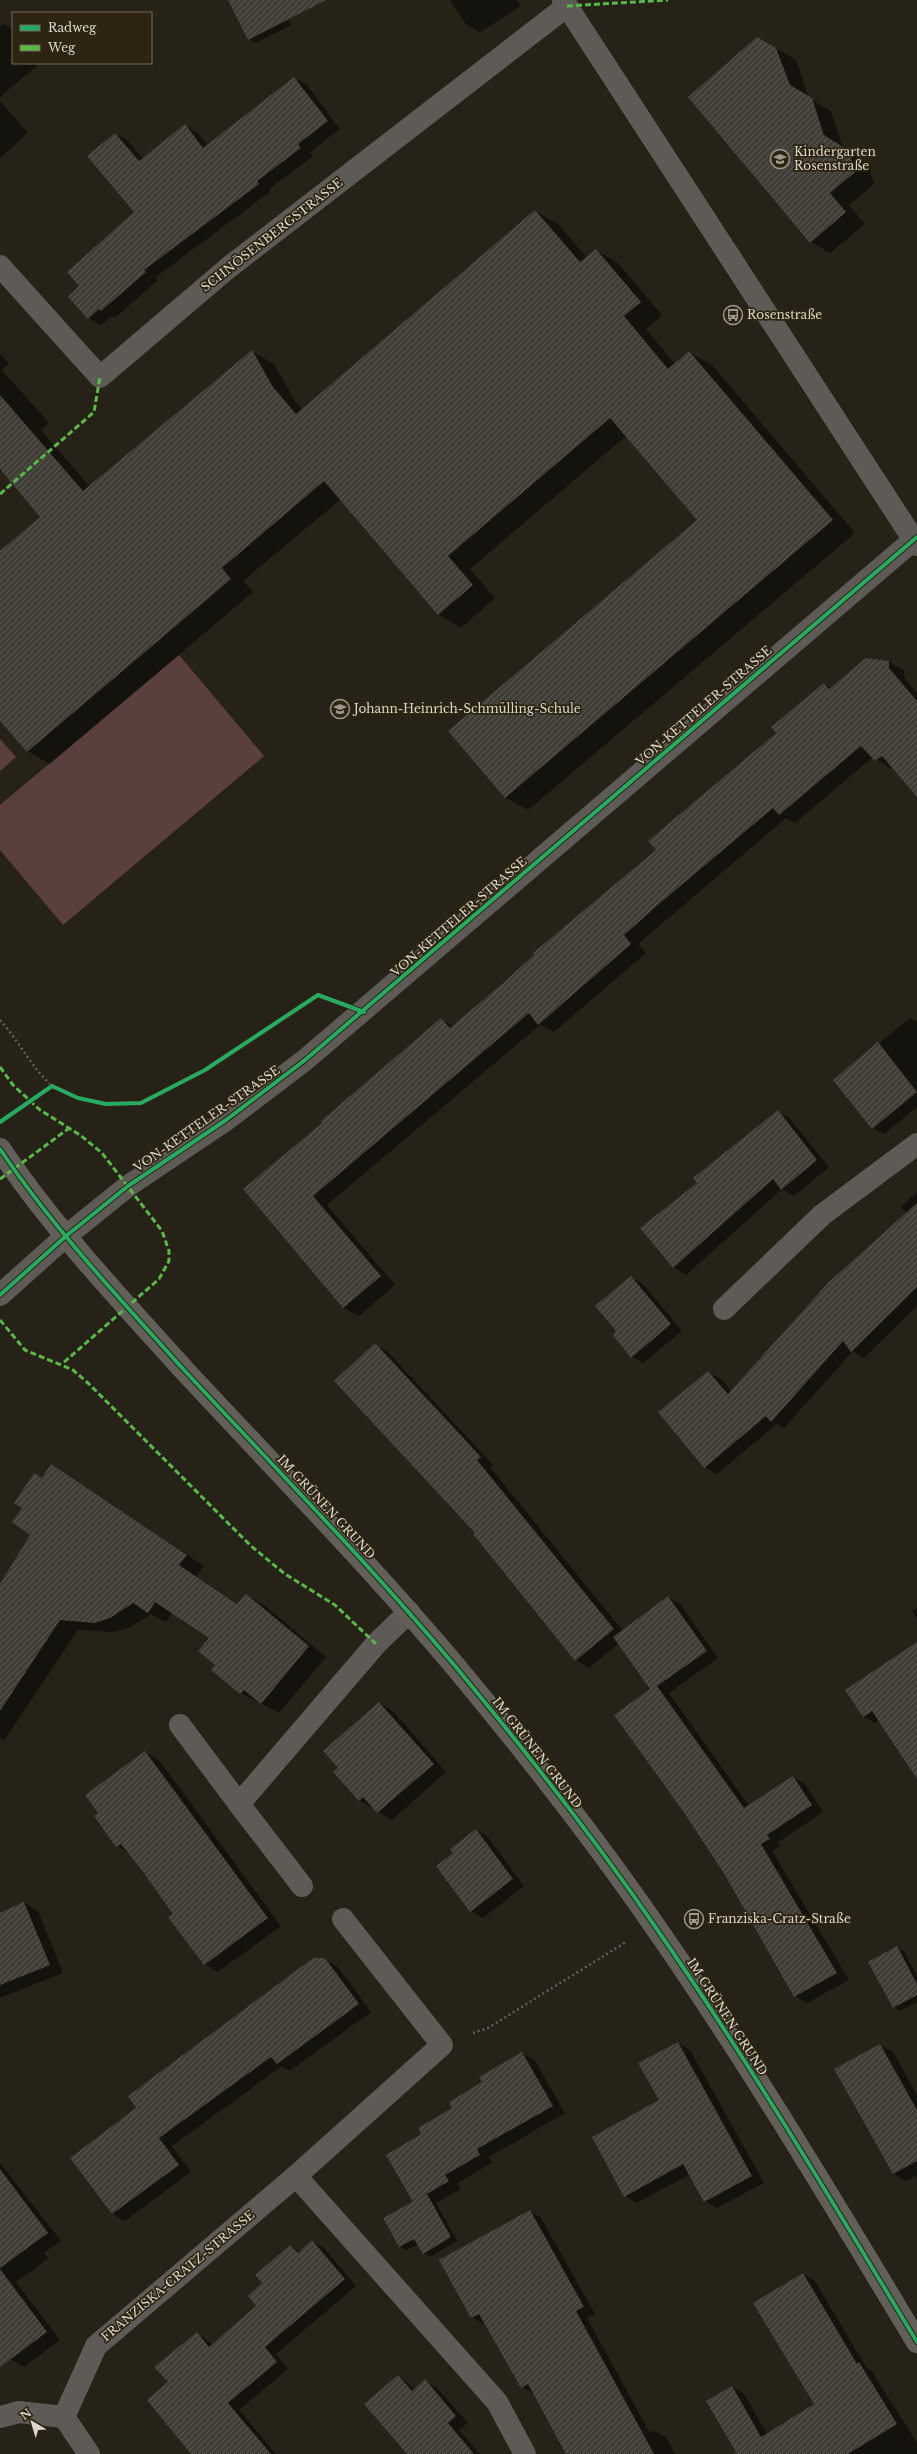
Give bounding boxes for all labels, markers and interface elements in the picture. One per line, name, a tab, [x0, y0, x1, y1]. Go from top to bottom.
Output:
legend	[12, 12, 152, 64]
text: Radweg	[48, 20, 97, 35]
text: Weg	[47, 40, 76, 55]
place label: Kindergarten Rosenstraße	[794, 144, 876, 173]
school or university icon: Kindergarten Rosenstraße	[769, 148, 791, 170]
street label: SCHNÖSENBERGSTRASSE	[197, 174, 346, 295]
bus stop icon: Rosenstraße	[722, 304, 744, 326]
place label: Rosenstraße	[747, 307, 822, 322]
street label: VON-KETTELER-STRASSE	[632, 642, 775, 769]
school or university icon: Johann-Heinrich-Schmülling-Schule	[329, 698, 351, 720]
place label: Johann-Heinrich-Schmülling-Schule	[352, 701, 581, 716]
street label: VON-KETTELER-STRASSE	[387, 853, 530, 980]
street label: VON-KETTELER-STRASSE	[130, 1062, 283, 1176]
street label: IM GRÜNEN GRUND	[274, 1450, 380, 1562]
street label: IM GRÜNEN GRUND	[489, 1693, 587, 1811]
bus stop icon: Franziska-Cratz-Straße	[683, 1908, 705, 1930]
place label: Franziska-Cratz-Straße	[708, 1911, 851, 1926]
street label: IM GRÜNEN GRUND	[684, 1954, 773, 2078]
street label: FRANZISKA-CRATZ-STRASSE	[98, 2207, 258, 2344]
north arrow	[12, 2402, 52, 2442]
text: N	[17, 2405, 35, 2423]

